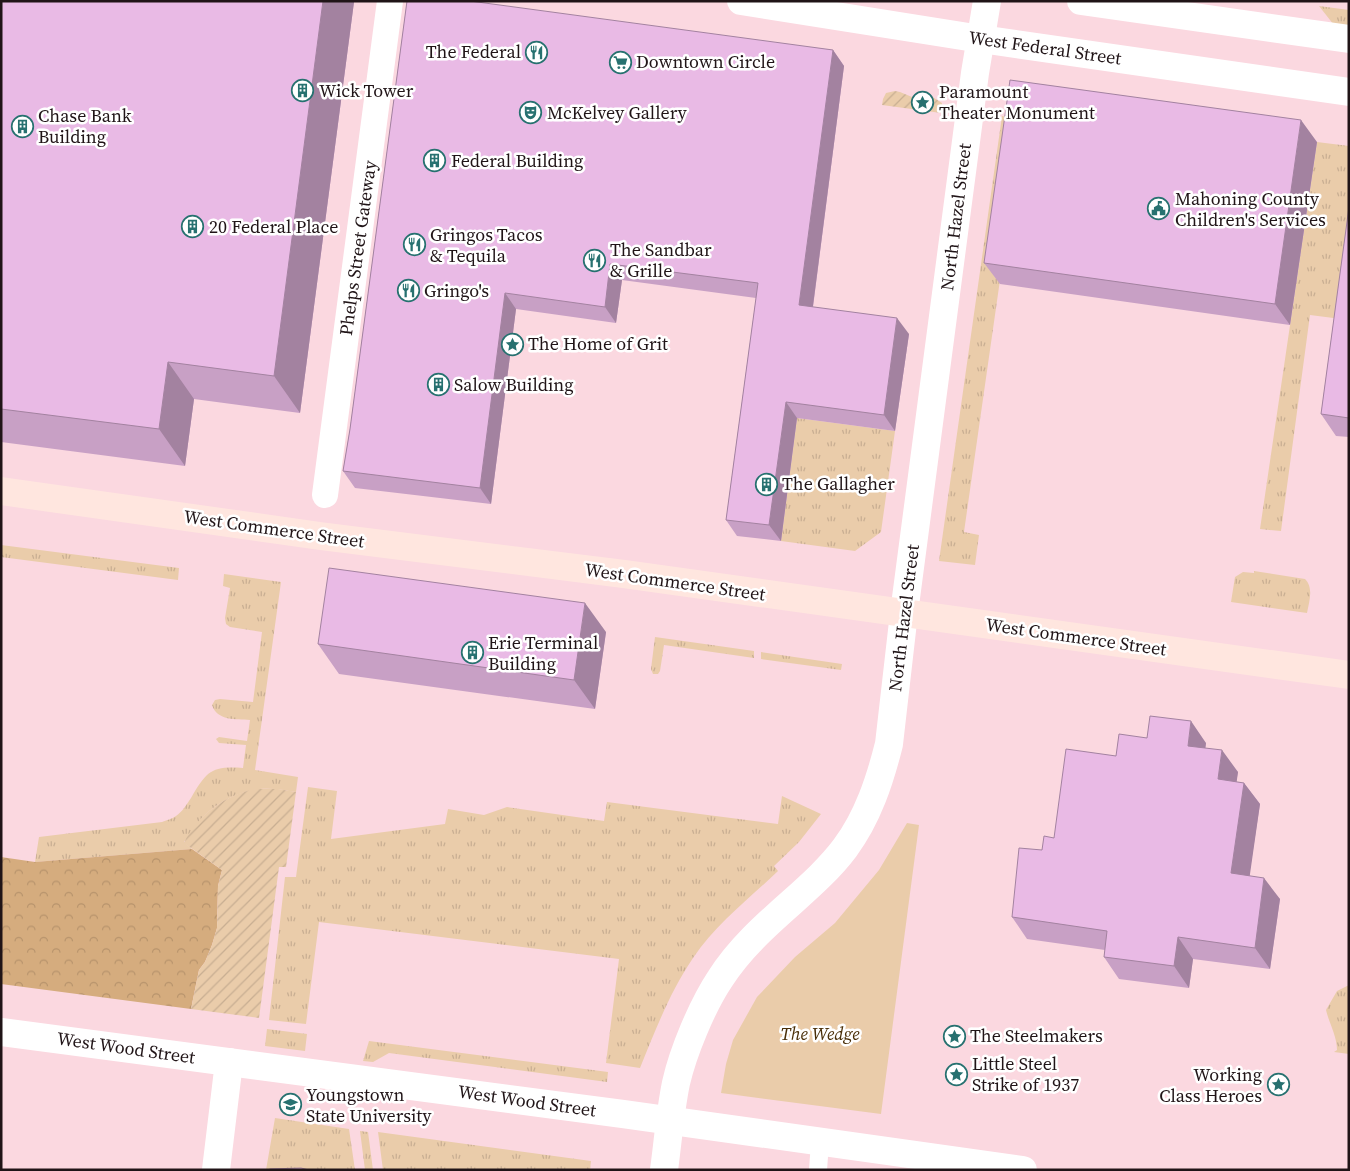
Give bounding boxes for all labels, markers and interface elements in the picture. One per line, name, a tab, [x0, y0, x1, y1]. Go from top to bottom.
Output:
street label: West Federal Street	[967, 24, 1123, 71]
place label: The Federal	[426, 39, 521, 64]
restaurant icon: The Federal	[525, 40, 549, 64]
place label: Downtown Circle	[636, 49, 775, 74]
supermarket icon: Downtown Circle	[608, 50, 632, 74]
place label: Wick Tower	[319, 78, 414, 103]
building icon: Wick Tower	[291, 79, 315, 103]
place label: Paramount Theater Monument	[939, 79, 1095, 125]
place icon: Paramount Theater Monument	[911, 90, 935, 114]
place label: McKelvey Gallery	[547, 100, 688, 125]
theatre icon: McKelvey Gallery	[519, 101, 543, 125]
place label: Chase Bank Building	[38, 103, 132, 149]
building icon: Chase Bank Building	[10, 114, 34, 138]
street label: North Hazel Street	[934, 142, 977, 292]
place label: Federal Building	[451, 148, 583, 173]
building icon: Federal Building	[423, 149, 447, 173]
street label: Phelps Street Gateway	[333, 158, 382, 337]
place label: Mahoning County Children's Services	[1175, 186, 1326, 232]
public building icon: Mahoning County Children's Services	[1147, 197, 1171, 221]
place label: 20 Federal Place	[209, 214, 339, 239]
building icon: 20 Federal Place	[181, 215, 205, 239]
place label: Gringos Tacos & Tequila	[430, 222, 543, 268]
restaurant icon: Gringos Tacos & Tequila	[402, 233, 426, 257]
place label: The Sandbar & Grille	[610, 237, 712, 283]
restaurant icon: The Sandbar & Grille	[582, 248, 606, 272]
place label: Gringo's	[424, 278, 489, 303]
restaurant icon: Gringo's	[396, 279, 420, 303]
place label: The Home of Grit	[528, 331, 668, 356]
place icon: The Home of Grit	[500, 332, 524, 356]
place label: Salow Building	[454, 372, 574, 397]
building icon: Salow Building	[426, 373, 450, 397]
place label: The Gallagher	[782, 471, 895, 496]
building icon: The Gallagher	[754, 472, 778, 496]
street label: West Commerce Street	[182, 503, 366, 554]
street label: North Hazel Street	[882, 543, 925, 693]
street label: West Commerce Street	[583, 556, 767, 607]
street label: West Commerce Street	[984, 611, 1168, 662]
place label: Erie Terminal Building	[488, 630, 598, 676]
building icon: Erie Terminal Building	[460, 641, 484, 665]
park label: The Wedge	[780, 1021, 860, 1046]
place label: The Steelmakers	[970, 1023, 1103, 1048]
place icon: The Steelmakers	[942, 1024, 966, 1048]
street label: West Wood Street	[55, 1025, 197, 1070]
place label: Little Steel Strike of 1937	[972, 1051, 1079, 1097]
place icon: Little Steel Strike of 1937	[944, 1062, 968, 1086]
place label: Working Class Heroes	[1159, 1062, 1262, 1108]
place icon: Working Class Heroes	[1266, 1073, 1290, 1097]
street label: West Wood Street	[456, 1078, 598, 1123]
place label: Youngstown State University	[306, 1082, 432, 1128]
school or university icon: Youngstown State University	[278, 1093, 302, 1117]

